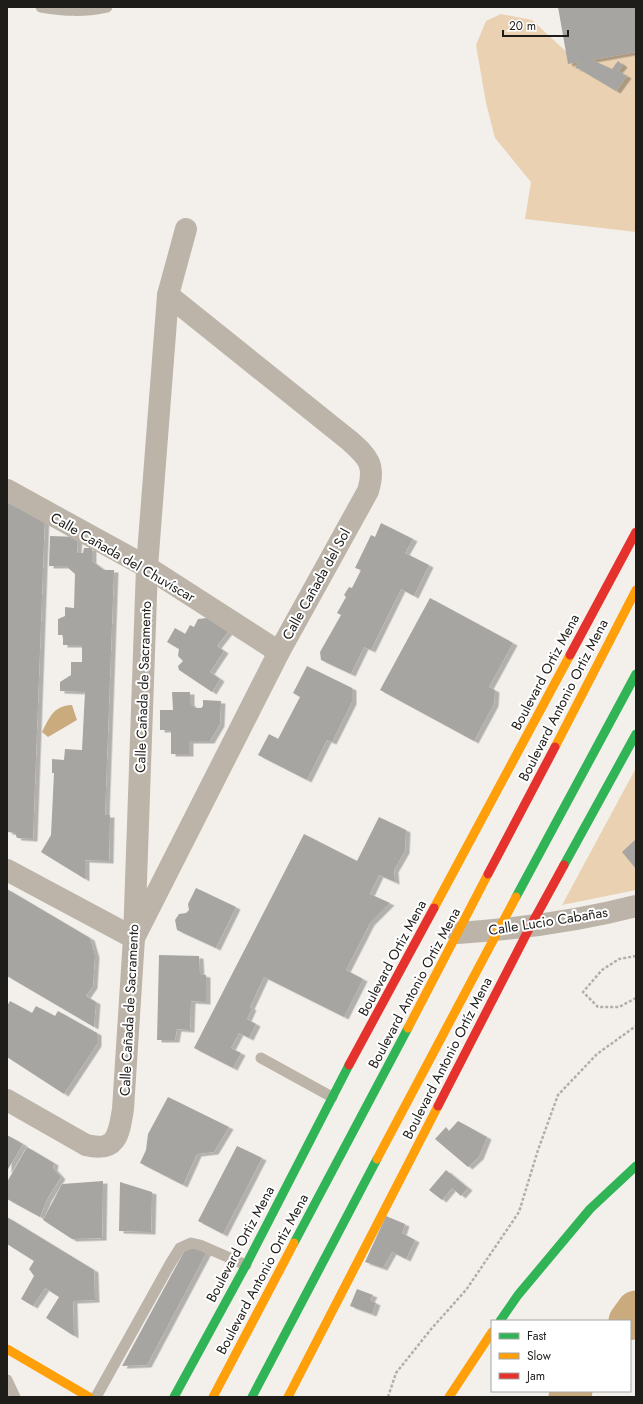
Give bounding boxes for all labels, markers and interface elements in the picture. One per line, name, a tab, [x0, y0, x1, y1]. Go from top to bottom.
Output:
scale bar	[503, 12, 568, 38]
text: 20 m	[509, 17, 536, 35]
street label: Calle Cañada del Chuvíscar	[47, 507, 199, 607]
street label: Calle Cañada del Sol	[277, 525, 355, 643]
street label: Calle Cañada de Sacramento	[130, 600, 156, 773]
street label: Boulevard Ortiz Mena	[506, 610, 584, 734]
street label: Boulevard Antonio Ortiz Mena	[513, 616, 613, 784]
street label: Boulevard Ortiz Mena	[353, 896, 431, 1020]
street label: Calle Lucio Cabañas	[487, 902, 609, 940]
street label: Boulevard Antonio Ortiz Mena	[363, 904, 465, 1072]
street label: Calle Cañada de Sacramento	[115, 923, 144, 1096]
street label: Boulevard Antonio Ortíz Mena	[397, 974, 497, 1142]
street label: Boulevard Ortiz Mena	[201, 1182, 279, 1306]
street label: Boulevard Antonio Ortiz Mena	[211, 1190, 313, 1358]
legend	[491, 1320, 631, 1392]
text: Fast	[527, 1327, 546, 1345]
text: Slow	[527, 1347, 552, 1365]
text: Jam	[525, 1367, 545, 1385]

